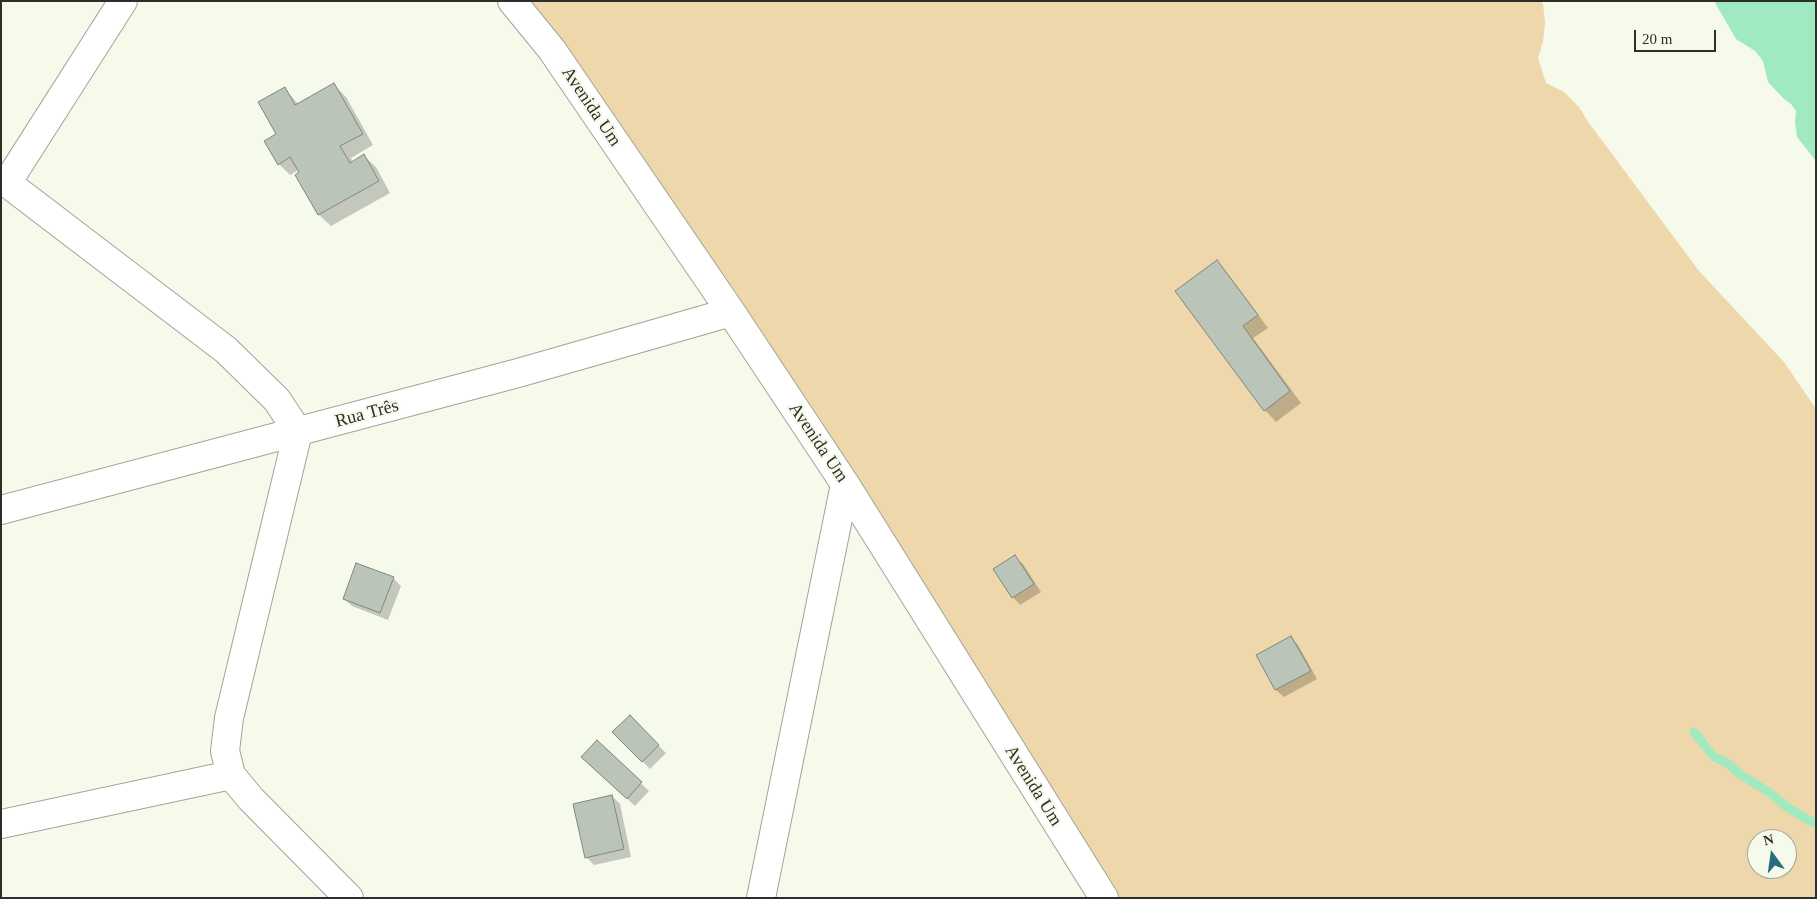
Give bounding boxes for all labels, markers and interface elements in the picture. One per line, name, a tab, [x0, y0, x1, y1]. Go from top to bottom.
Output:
scale bar	[1637, 20, 1720, 52]
text: 20 m	[1642, 31, 1672, 47]
street label: Avenida Um	[557, 63, 625, 151]
street label: Rua Três	[333, 395, 401, 433]
street label: Avenida Um	[784, 399, 852, 487]
street label: Avenida Um	[1000, 742, 1066, 830]
north arrow	[1747, 829, 1797, 879]
text: N	[1762, 831, 1775, 848]

